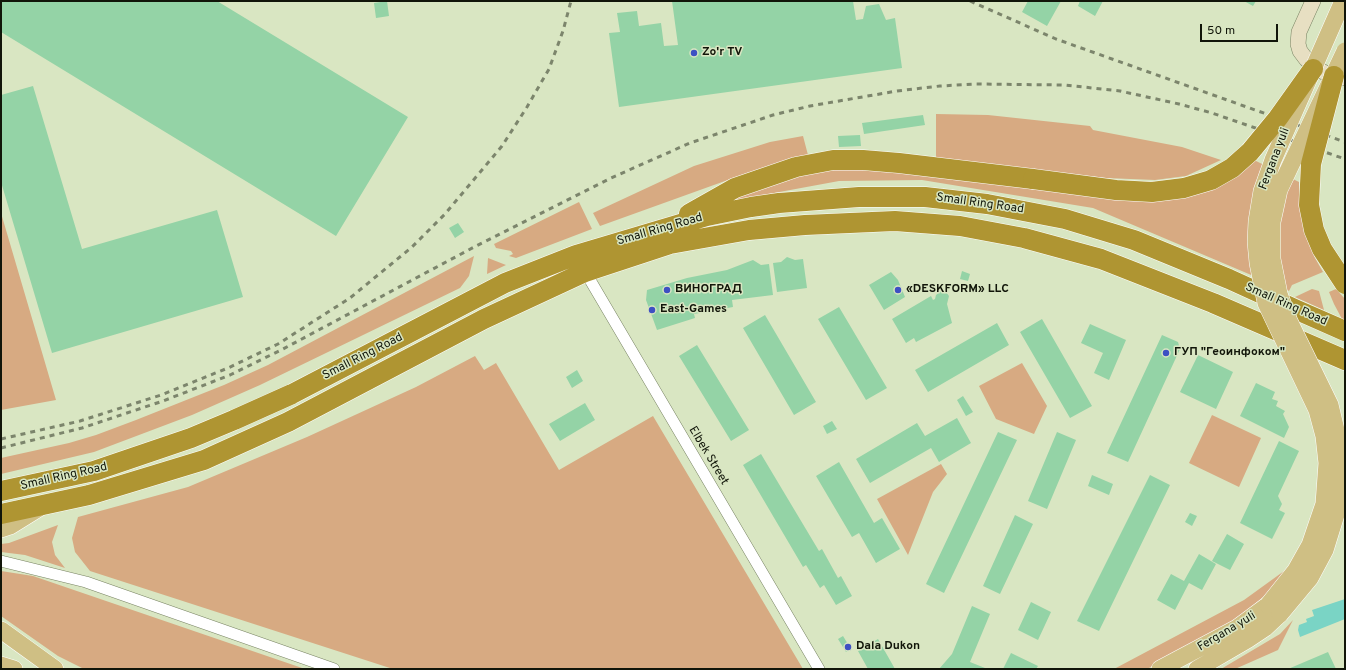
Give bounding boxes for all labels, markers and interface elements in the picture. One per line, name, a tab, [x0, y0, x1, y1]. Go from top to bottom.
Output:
scale bar	[1202, 16, 1280, 42]
text: 50 m	[1207, 23, 1235, 39]
place label: Zo'r TV	[702, 46, 743, 60]
marker: Zo'r TV	[689, 48, 699, 58]
street label: Fergana yuli	[1257, 126, 1293, 192]
street label: Small Ring Road	[935, 191, 1025, 217]
street label: Small Ring Road	[616, 211, 704, 249]
street label: Small Ring Road	[1243, 280, 1329, 330]
place label: ВИНОГРАД	[675, 283, 742, 297]
place label: «DESKFORM» LLC	[906, 283, 1009, 297]
marker: ВИНОГРАД	[662, 285, 672, 295]
marker: «DESKFORM» LLC	[893, 285, 903, 295]
place label: East-Games	[660, 303, 727, 317]
marker: East-Games	[647, 305, 657, 315]
street label: Small Ring Road	[320, 331, 406, 383]
place label: ГУП "Геоинфоком"	[1174, 346, 1285, 360]
marker: ГУП "Геоинфоком"	[1161, 348, 1171, 358]
street label: Elbek Street	[685, 424, 731, 488]
street label: Small Ring Road	[19, 460, 109, 494]
street label: Fergana yuli	[1195, 609, 1259, 655]
place label: Dala Dukon	[856, 640, 920, 654]
marker: Dala Dukon	[843, 642, 853, 652]

